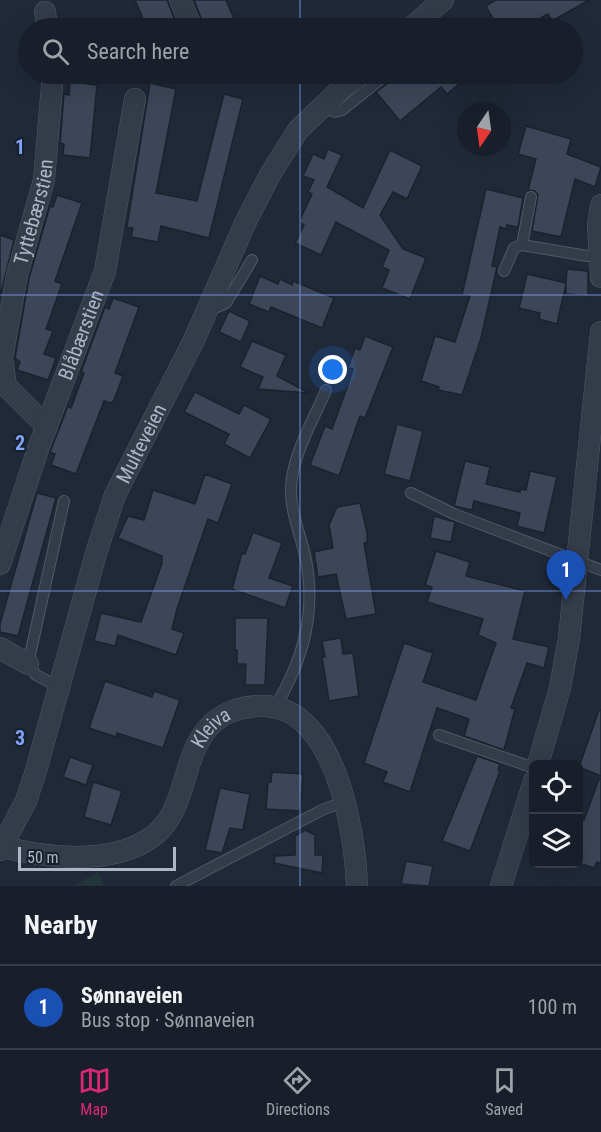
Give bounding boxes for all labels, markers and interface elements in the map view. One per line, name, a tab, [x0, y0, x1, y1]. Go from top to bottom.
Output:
search box	[18, 18, 583, 84]
icon: search	[39, 35, 72, 68]
text: Search here	[87, 39, 189, 64]
north arrow	[457, 102, 511, 156]
text: 1	[15, 135, 25, 159]
street label: Tyttebærstien	[8, 158, 58, 268]
street label: Blåbærstien	[53, 287, 109, 383]
your location	[318, 355, 347, 384]
street label: Multeveien	[111, 400, 171, 487]
text: 2	[15, 431, 25, 455]
pin: 1	[546, 550, 586, 600]
street label: Kleiva	[186, 702, 234, 752]
text: 3	[15, 726, 25, 750]
map controls	[529, 760, 583, 868]
button: locate	[529, 760, 583, 814]
button: layers	[529, 814, 583, 868]
scale bar	[18, 844, 176, 872]
text: 50 m	[27, 848, 59, 867]
text: Nearby	[24, 910, 98, 940]
text: Sønnaveien	[81, 983, 183, 1008]
text: 1	[38, 995, 49, 1019]
text: 100 m	[528, 995, 577, 1019]
text: Bus stop · Sønnaveien	[81, 1008, 255, 1032]
tab: Map	[78, 1064, 111, 1119]
tab: Directions	[266, 1064, 330, 1119]
tab: Saved	[485, 1064, 523, 1119]

